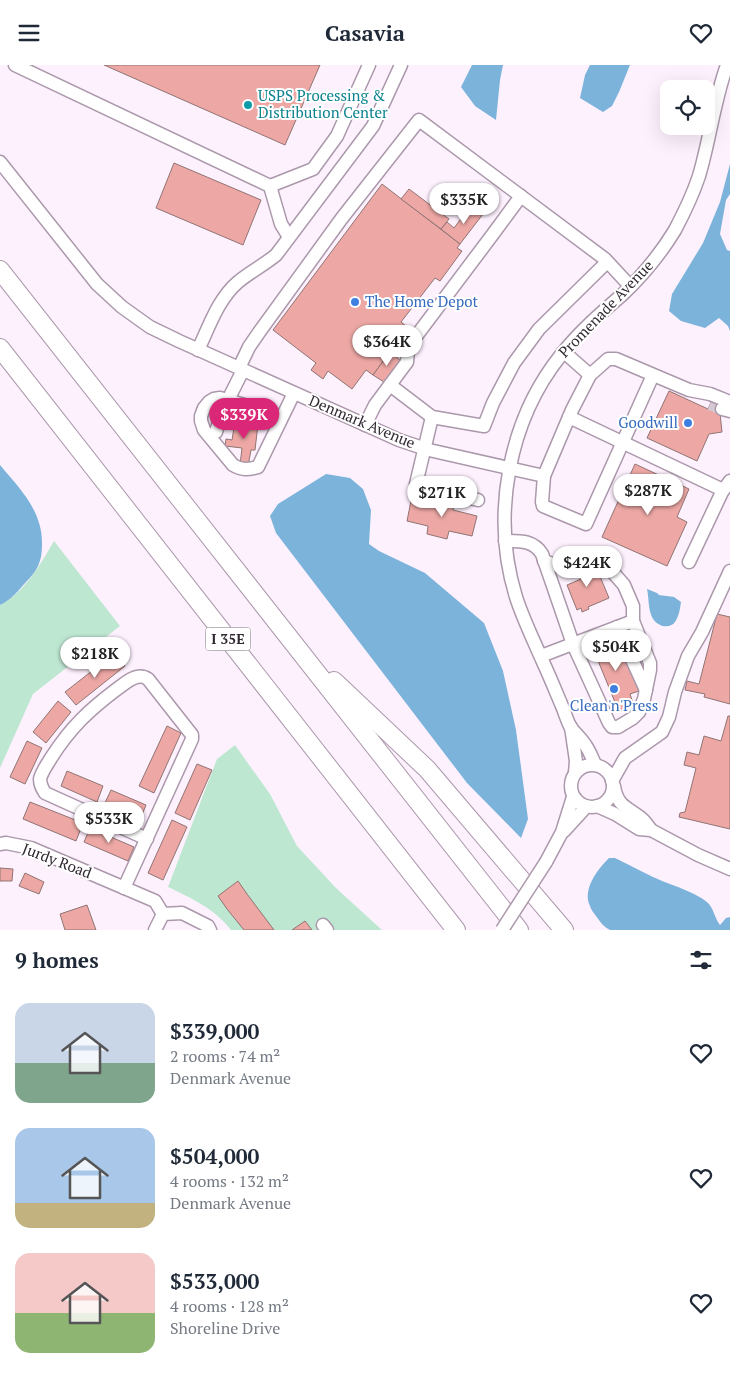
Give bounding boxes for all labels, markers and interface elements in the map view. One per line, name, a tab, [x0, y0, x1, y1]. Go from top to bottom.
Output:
text: Casavia	[325, 18, 405, 47]
icon: menu	[15, 19, 43, 47]
icon: heart	[687, 19, 715, 47]
map controls	[660, 80, 715, 135]
button: locate	[660, 80, 715, 135]
place label: USPS Processing & Distribution Center	[258, 85, 388, 122]
marker: USPS Processing & Distribution Center	[242, 99, 254, 111]
pin: $335K	[429, 183, 499, 225]
text: $335K	[440, 188, 488, 210]
street label: Promenade Avenue	[554, 255, 657, 361]
place label: The Home Depot	[365, 291, 478, 311]
marker: The Home Depot	[349, 296, 361, 308]
pin: $364K	[352, 325, 422, 367]
text: $364K	[363, 330, 411, 352]
street label: Denmark Avenue	[306, 390, 419, 452]
pin: $339K	[209, 397, 279, 440]
text: $339K	[220, 403, 268, 425]
place label: Goodwill	[618, 412, 678, 432]
marker: Goodwill	[682, 417, 694, 429]
pin: $287K	[613, 473, 683, 516]
pin: $271K	[407, 475, 477, 518]
text: $287K	[624, 479, 672, 501]
text: $271K	[418, 481, 466, 503]
pin: $424K	[552, 545, 622, 588]
text: $424K	[563, 551, 611, 573]
road number: I 35E	[206, 627, 250, 651]
pin: $504K	[581, 629, 651, 672]
text: $504K	[592, 635, 640, 657]
pin: $218K	[60, 637, 130, 679]
text: $218K	[71, 642, 119, 664]
marker: Clean'n'Press	[608, 683, 620, 695]
place label: Clean'n'Press	[570, 695, 658, 715]
pin: $533K	[74, 801, 144, 844]
text: $533K	[85, 807, 133, 829]
street label: Jurdy Road	[20, 838, 95, 882]
text: 9 homes	[15, 946, 99, 974]
icon: filters	[687, 946, 715, 974]
text: $339,000	[170, 1017, 259, 1045]
icon: home	[55, 1023, 115, 1083]
icon: heart	[687, 1039, 715, 1067]
text: 2 rooms · 74 m²	[170, 1045, 280, 1067]
text: Denmark Avenue	[170, 1067, 291, 1089]
text: $504,000	[170, 1142, 259, 1170]
icon: home	[55, 1148, 115, 1208]
icon: heart	[687, 1164, 715, 1192]
text: 4 rooms · 132 m²	[170, 1170, 289, 1192]
text: Denmark Avenue	[170, 1192, 291, 1214]
text: $533,000	[170, 1267, 259, 1295]
icon: home	[55, 1273, 115, 1333]
icon: heart	[687, 1289, 715, 1317]
text: 4 rooms · 128 m²	[170, 1295, 289, 1317]
text: Shoreline Drive	[170, 1317, 280, 1339]

